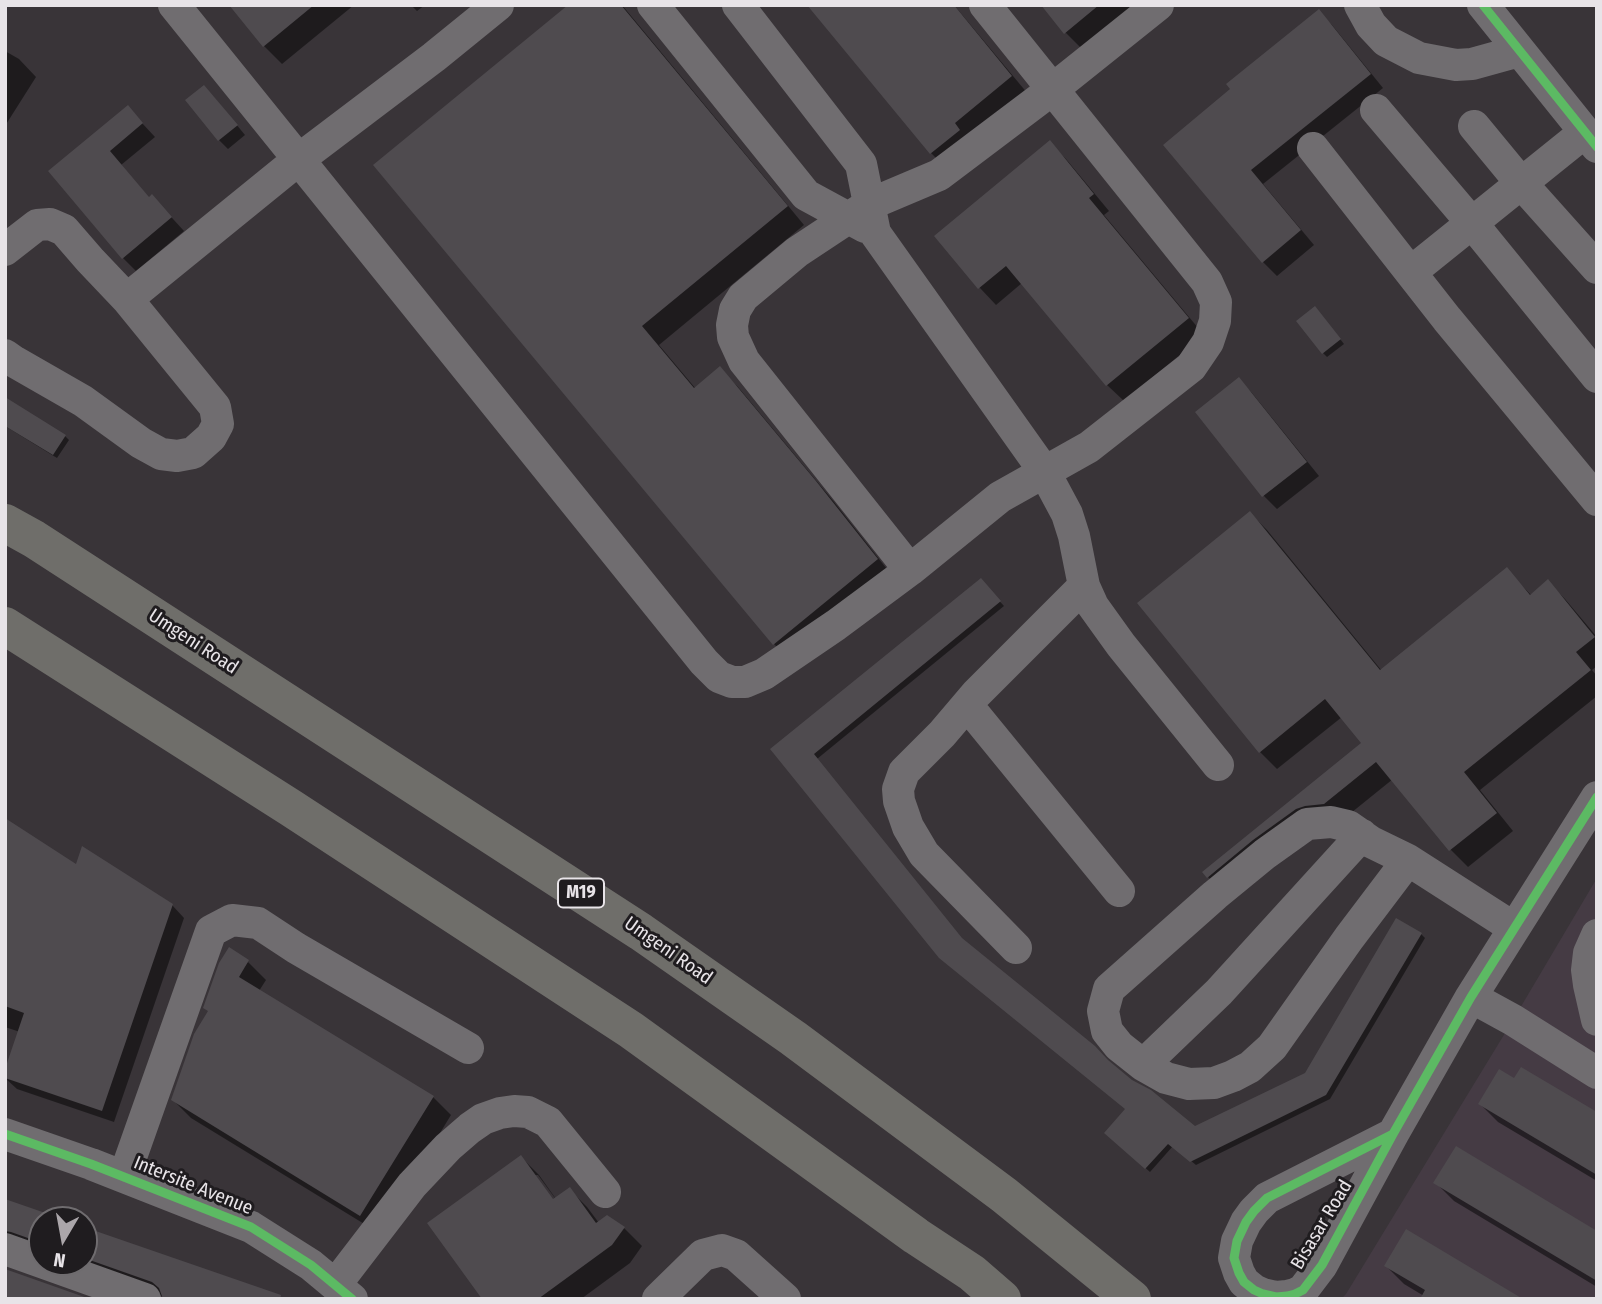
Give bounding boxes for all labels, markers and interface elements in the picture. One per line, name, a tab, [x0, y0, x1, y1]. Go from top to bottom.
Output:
street label: Umgeni Road	[144, 605, 242, 679]
road number: M19	[558, 878, 604, 908]
street label: Umgeni Road	[620, 912, 716, 990]
street label: Intersite Avenue	[130, 1152, 256, 1220]
street label: Bisasar Road	[1286, 1176, 1358, 1274]
north arrow	[28, 1206, 98, 1276]
text: N	[52, 1248, 67, 1273]

